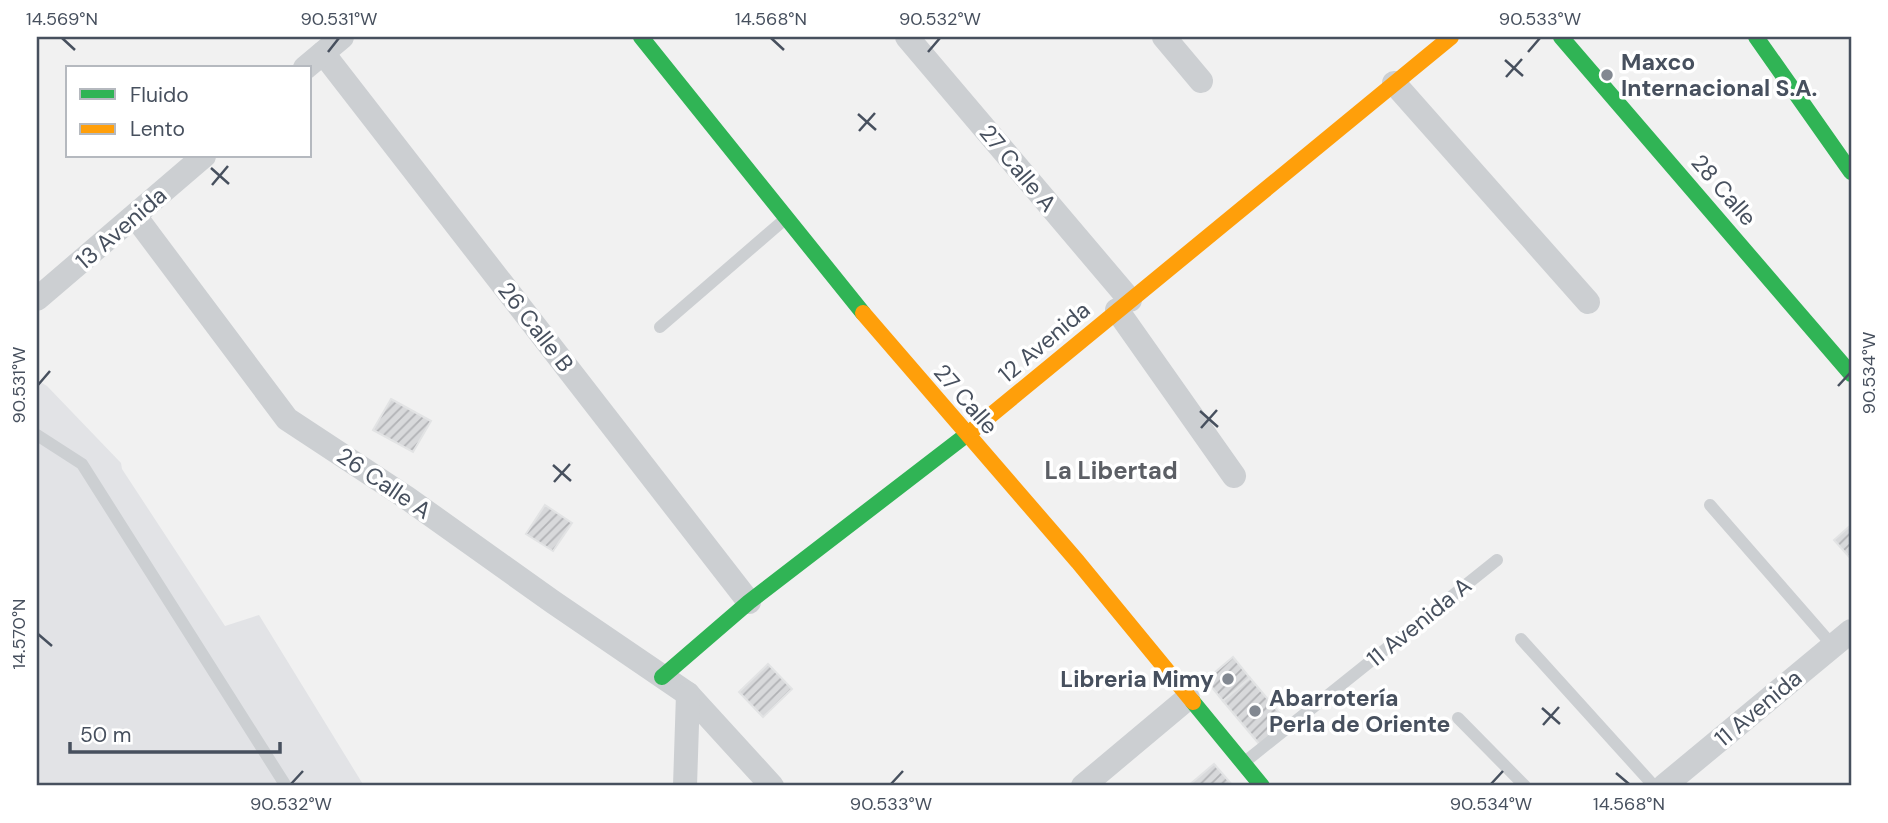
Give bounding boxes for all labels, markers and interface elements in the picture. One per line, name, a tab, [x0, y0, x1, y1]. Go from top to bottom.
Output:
text: 14.569°N	[26, 7, 98, 31]
text: 90.531°W	[301, 7, 378, 31]
text: 14.568°N	[735, 7, 807, 31]
text: 90.532°W	[899, 7, 981, 31]
text: 90.533°W	[1499, 7, 1581, 31]
place label: Maxco Internacional S.A.	[1621, 47, 1817, 103]
legend	[66, 66, 312, 158]
marker: Maxco Internacional S.A.	[1599, 67, 1615, 83]
text: Fluido	[130, 81, 189, 109]
text: Lento	[130, 115, 185, 143]
street label: 27 Calle A	[973, 118, 1063, 218]
street label: 28 Calle	[1685, 148, 1763, 232]
street label: 13 Avenida	[69, 180, 173, 276]
street label: 26 Calle B	[492, 276, 580, 378]
street label: 12 Avenida	[992, 295, 1096, 389]
text: 90.534°W	[1857, 332, 1881, 414]
text: 90.531°W	[7, 347, 31, 424]
street label: 27 Calle	[927, 358, 1005, 440]
street label: 26 Calle A	[331, 440, 437, 526]
district label: La Libertad	[1044, 455, 1178, 486]
street label: 11 Avenida A	[1361, 571, 1477, 673]
text: 14.570°N	[7, 598, 31, 670]
street label: 11 Avenida	[1708, 663, 1808, 753]
place label: Libreria Mimy	[1060, 664, 1214, 694]
marker: Libreria Mimy	[1220, 671, 1236, 687]
place label: Abarrotería Perla de Oriente	[1269, 683, 1450, 739]
marker: Abarrotería Perla de Oriente	[1247, 703, 1263, 719]
scale bar	[70, 711, 280, 755]
text: 50 m	[80, 721, 131, 749]
text: 90.532°W	[250, 792, 332, 816]
text: 90.533°W	[850, 792, 932, 816]
text: 90.534°W	[1450, 792, 1532, 816]
text: 14.568°N	[1593, 792, 1665, 816]

